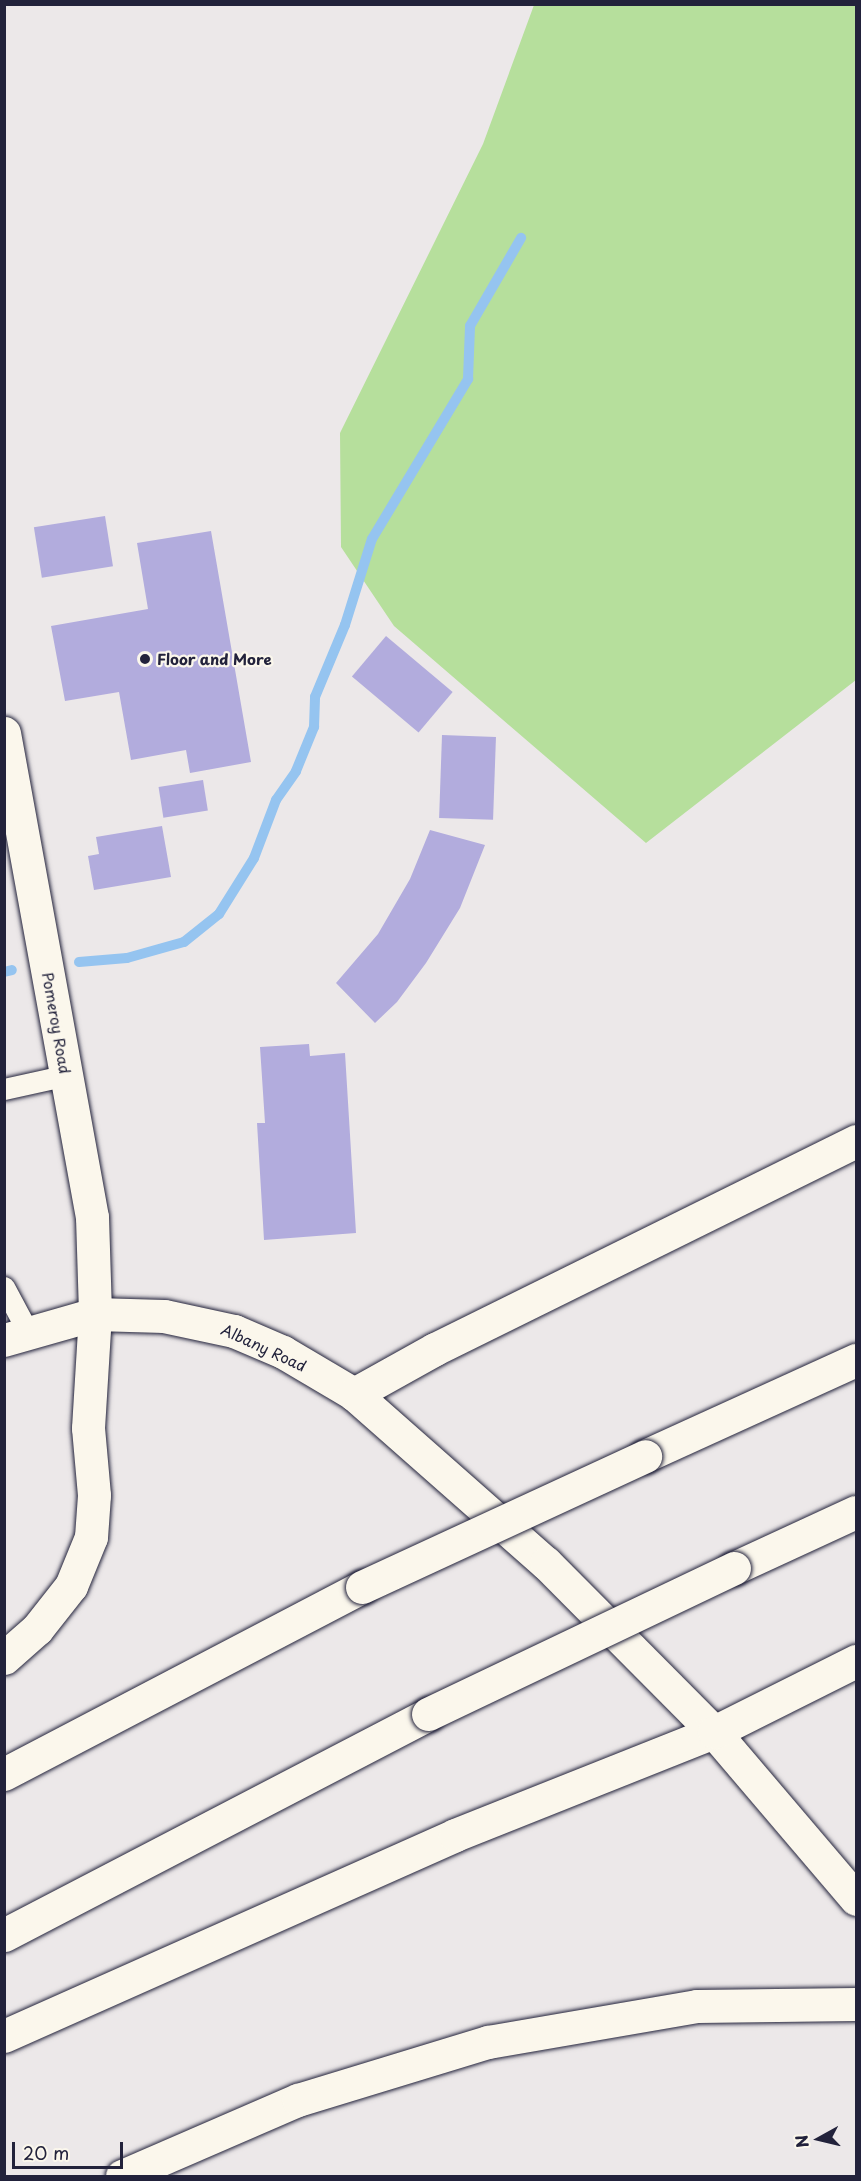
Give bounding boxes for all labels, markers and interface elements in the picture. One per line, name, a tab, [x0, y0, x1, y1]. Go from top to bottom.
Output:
place label: Floor and More	[157, 650, 273, 668]
marker: Floor and More	[138, 652, 152, 666]
street label: Pomeroy Road	[39, 970, 75, 1076]
street label: Albany Road	[219, 1319, 309, 1375]
north arrow	[789, 2109, 849, 2169]
scale bar	[15, 2130, 126, 2168]
text: N	[788, 2134, 814, 2149]
text: 20 m	[23, 2139, 69, 2166]

